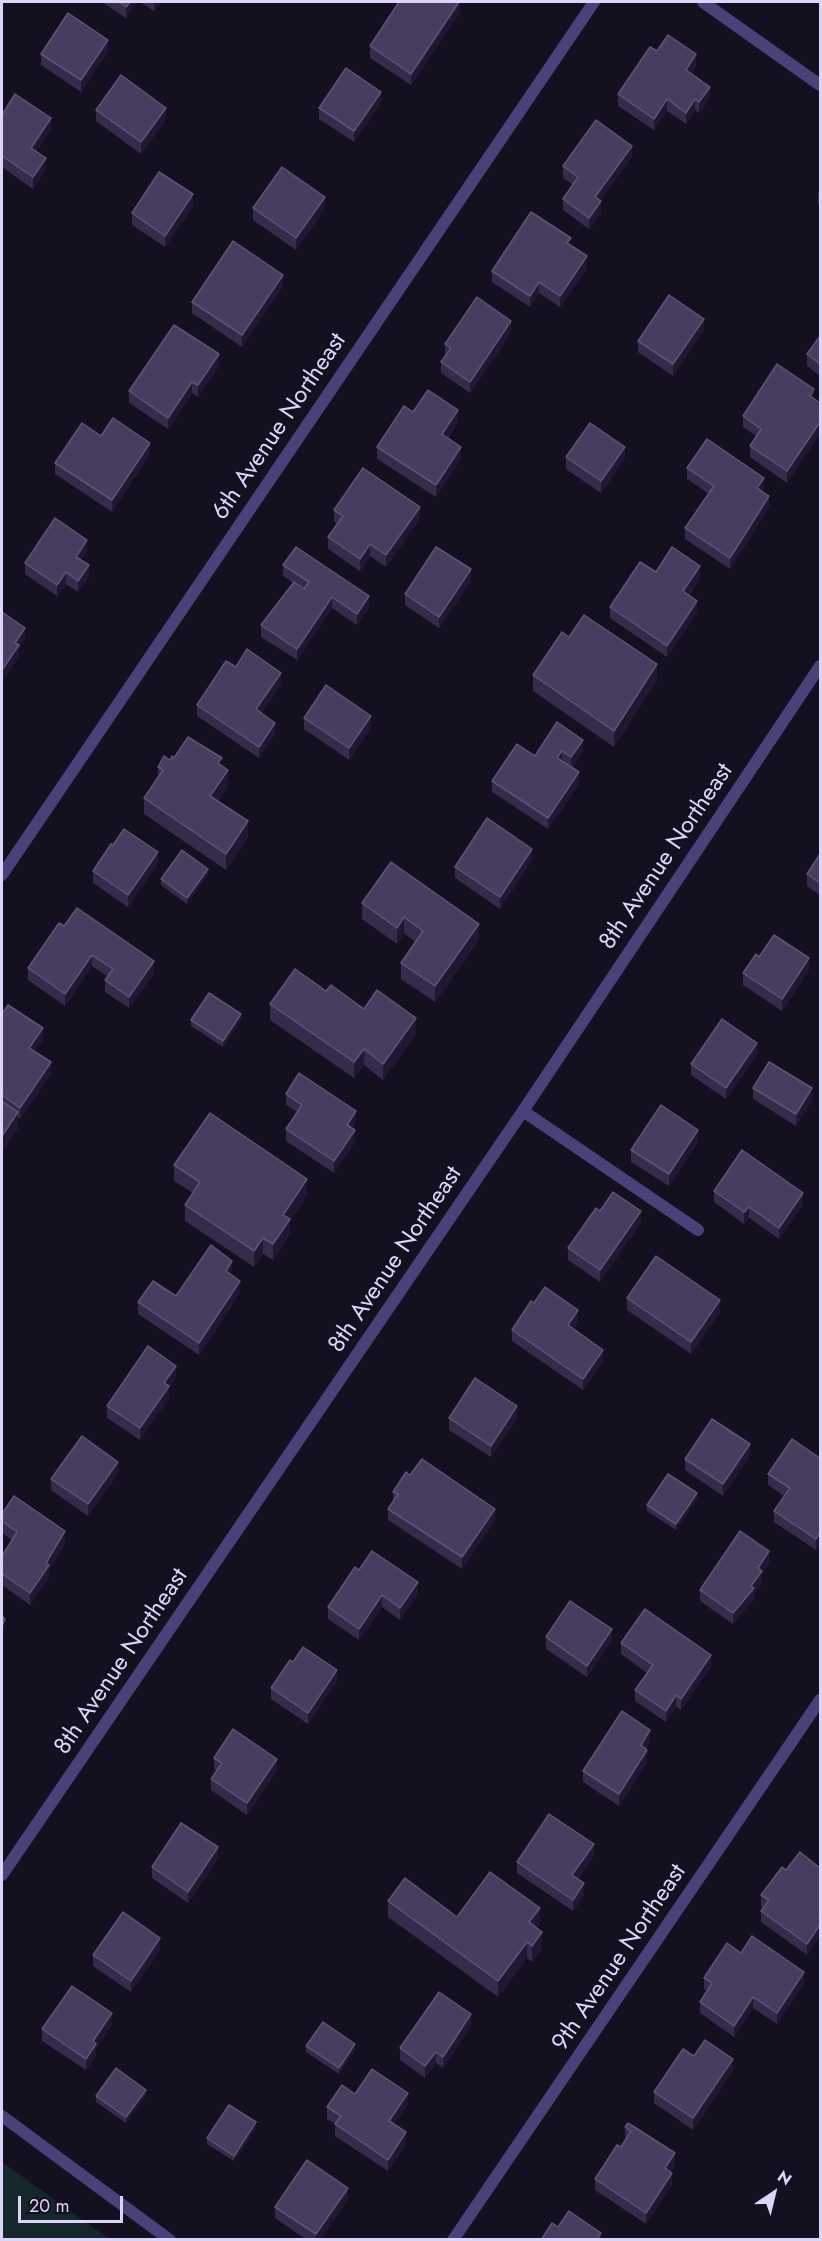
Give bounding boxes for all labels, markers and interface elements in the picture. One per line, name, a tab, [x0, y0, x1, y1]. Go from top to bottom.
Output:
street label: 6th Avenue Northeast	[207, 328, 353, 526]
street label: 8th Avenue Northeast	[594, 758, 740, 956]
street label: 8th Avenue Northeast	[323, 1161, 469, 1359]
street label: 8th Avenue Northeast	[49, 1563, 195, 1761]
street label: 9th Avenue Northeast	[547, 1859, 693, 2057]
north arrow	[744, 2163, 804, 2223]
text: N	[773, 2165, 796, 2191]
scale bar	[21, 2184, 126, 2222]
text: 20 m	[29, 2193, 69, 2219]

